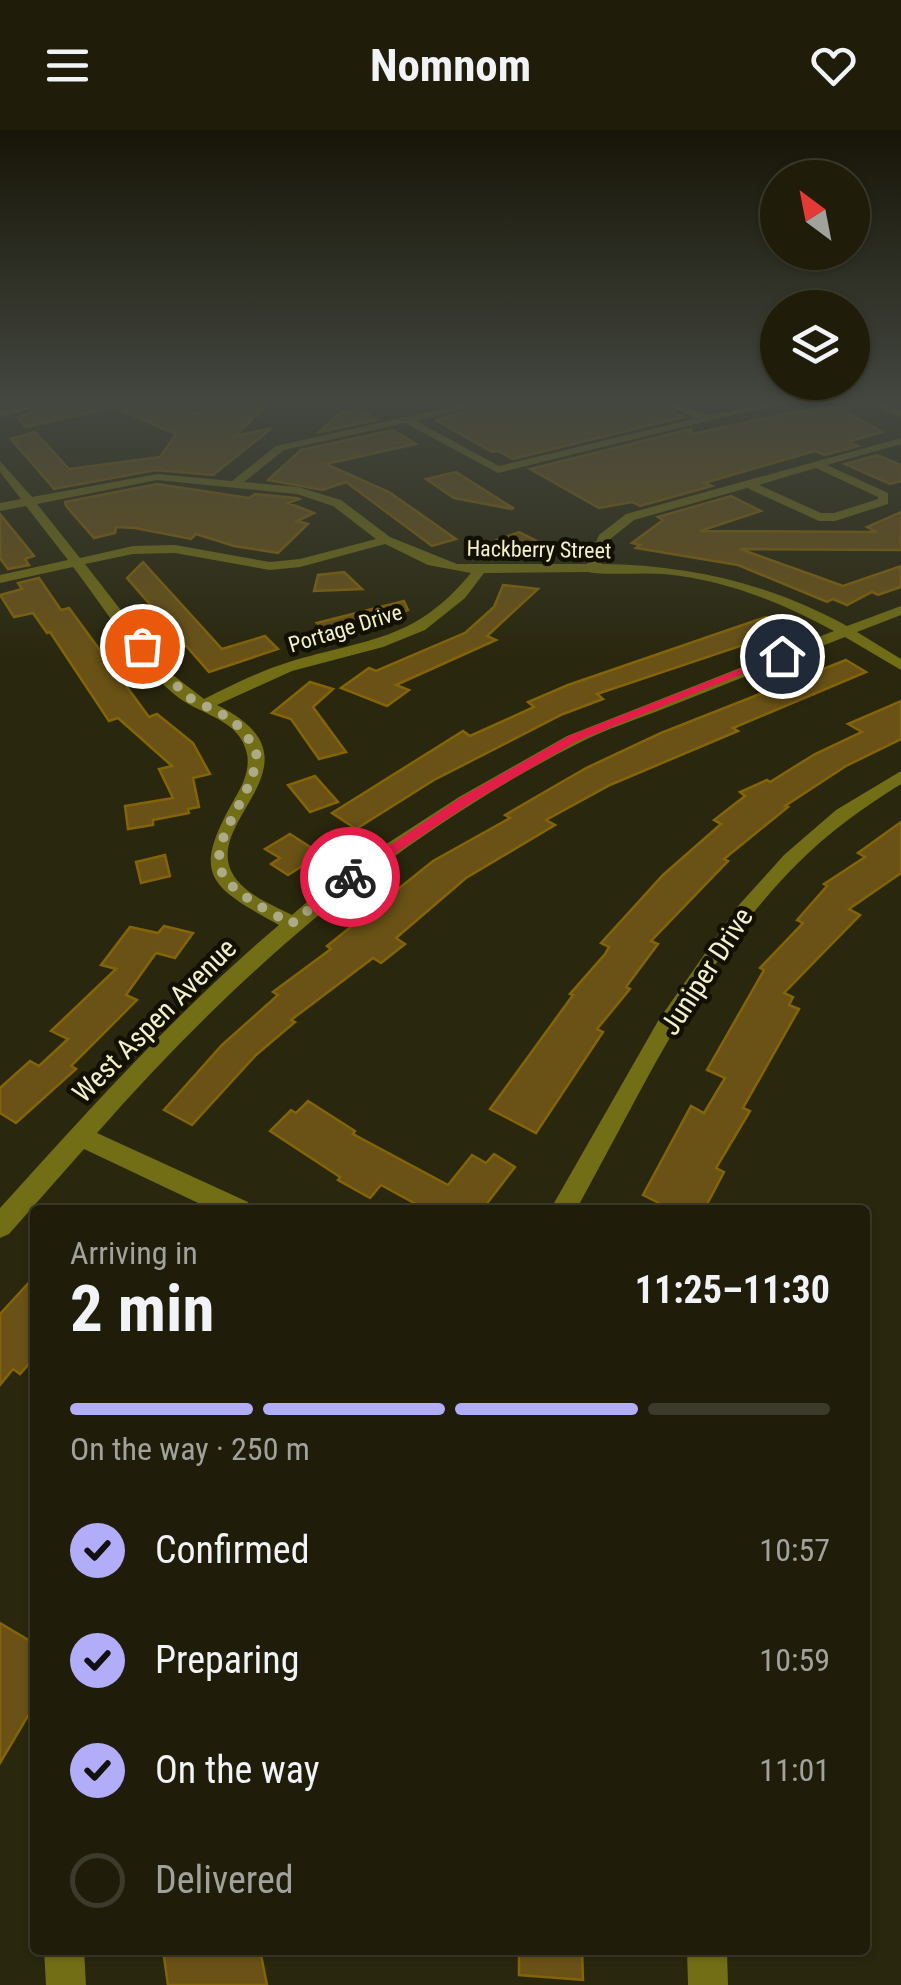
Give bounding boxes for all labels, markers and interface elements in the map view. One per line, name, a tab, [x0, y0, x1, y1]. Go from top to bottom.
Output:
icon: menu	[40, 38, 95, 93]
icon: heart	[806, 38, 861, 93]
text: Nomnom	[370, 39, 531, 92]
north arrow	[760, 160, 870, 270]
map controls	[760, 160, 870, 400]
button: layers	[760, 290, 870, 400]
street label: Hackberry Street	[466, 536, 612, 563]
street label: Portage Drive	[285, 599, 405, 658]
pin	[100, 604, 185, 689]
pin	[740, 614, 825, 699]
icon: bag	[115, 619, 170, 674]
icon: home	[755, 629, 810, 684]
courier	[300, 827, 400, 927]
icon: bike	[323, 850, 378, 905]
street label: Juniper Drive	[653, 902, 760, 1041]
street label: West Aspen Avenue	[66, 932, 243, 1109]
text: Arriving in	[70, 1234, 198, 1272]
text: 11:25–11:30	[635, 1268, 830, 1312]
text: 2 min	[70, 1271, 214, 1347]
text: On the way · 250 m	[70, 1430, 310, 1468]
icon: check	[70, 1523, 125, 1578]
text: Confirmed	[155, 1528, 310, 1572]
text: 10:57	[759, 1531, 830, 1569]
icon: check	[70, 1633, 125, 1688]
text: Preparing	[155, 1638, 300, 1682]
text: 10:59	[759, 1641, 830, 1679]
icon: check	[70, 1743, 125, 1798]
text: On the way	[155, 1748, 320, 1792]
text: 11:01	[759, 1751, 830, 1789]
text: Delivered	[155, 1858, 294, 1902]

